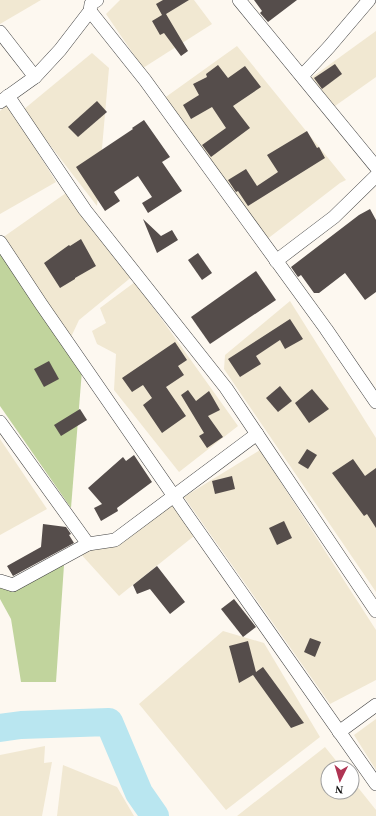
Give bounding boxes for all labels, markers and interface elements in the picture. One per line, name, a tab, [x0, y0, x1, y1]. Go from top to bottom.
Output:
north arrow	[320, 760, 360, 800]
text: N	[335, 784, 344, 796]

